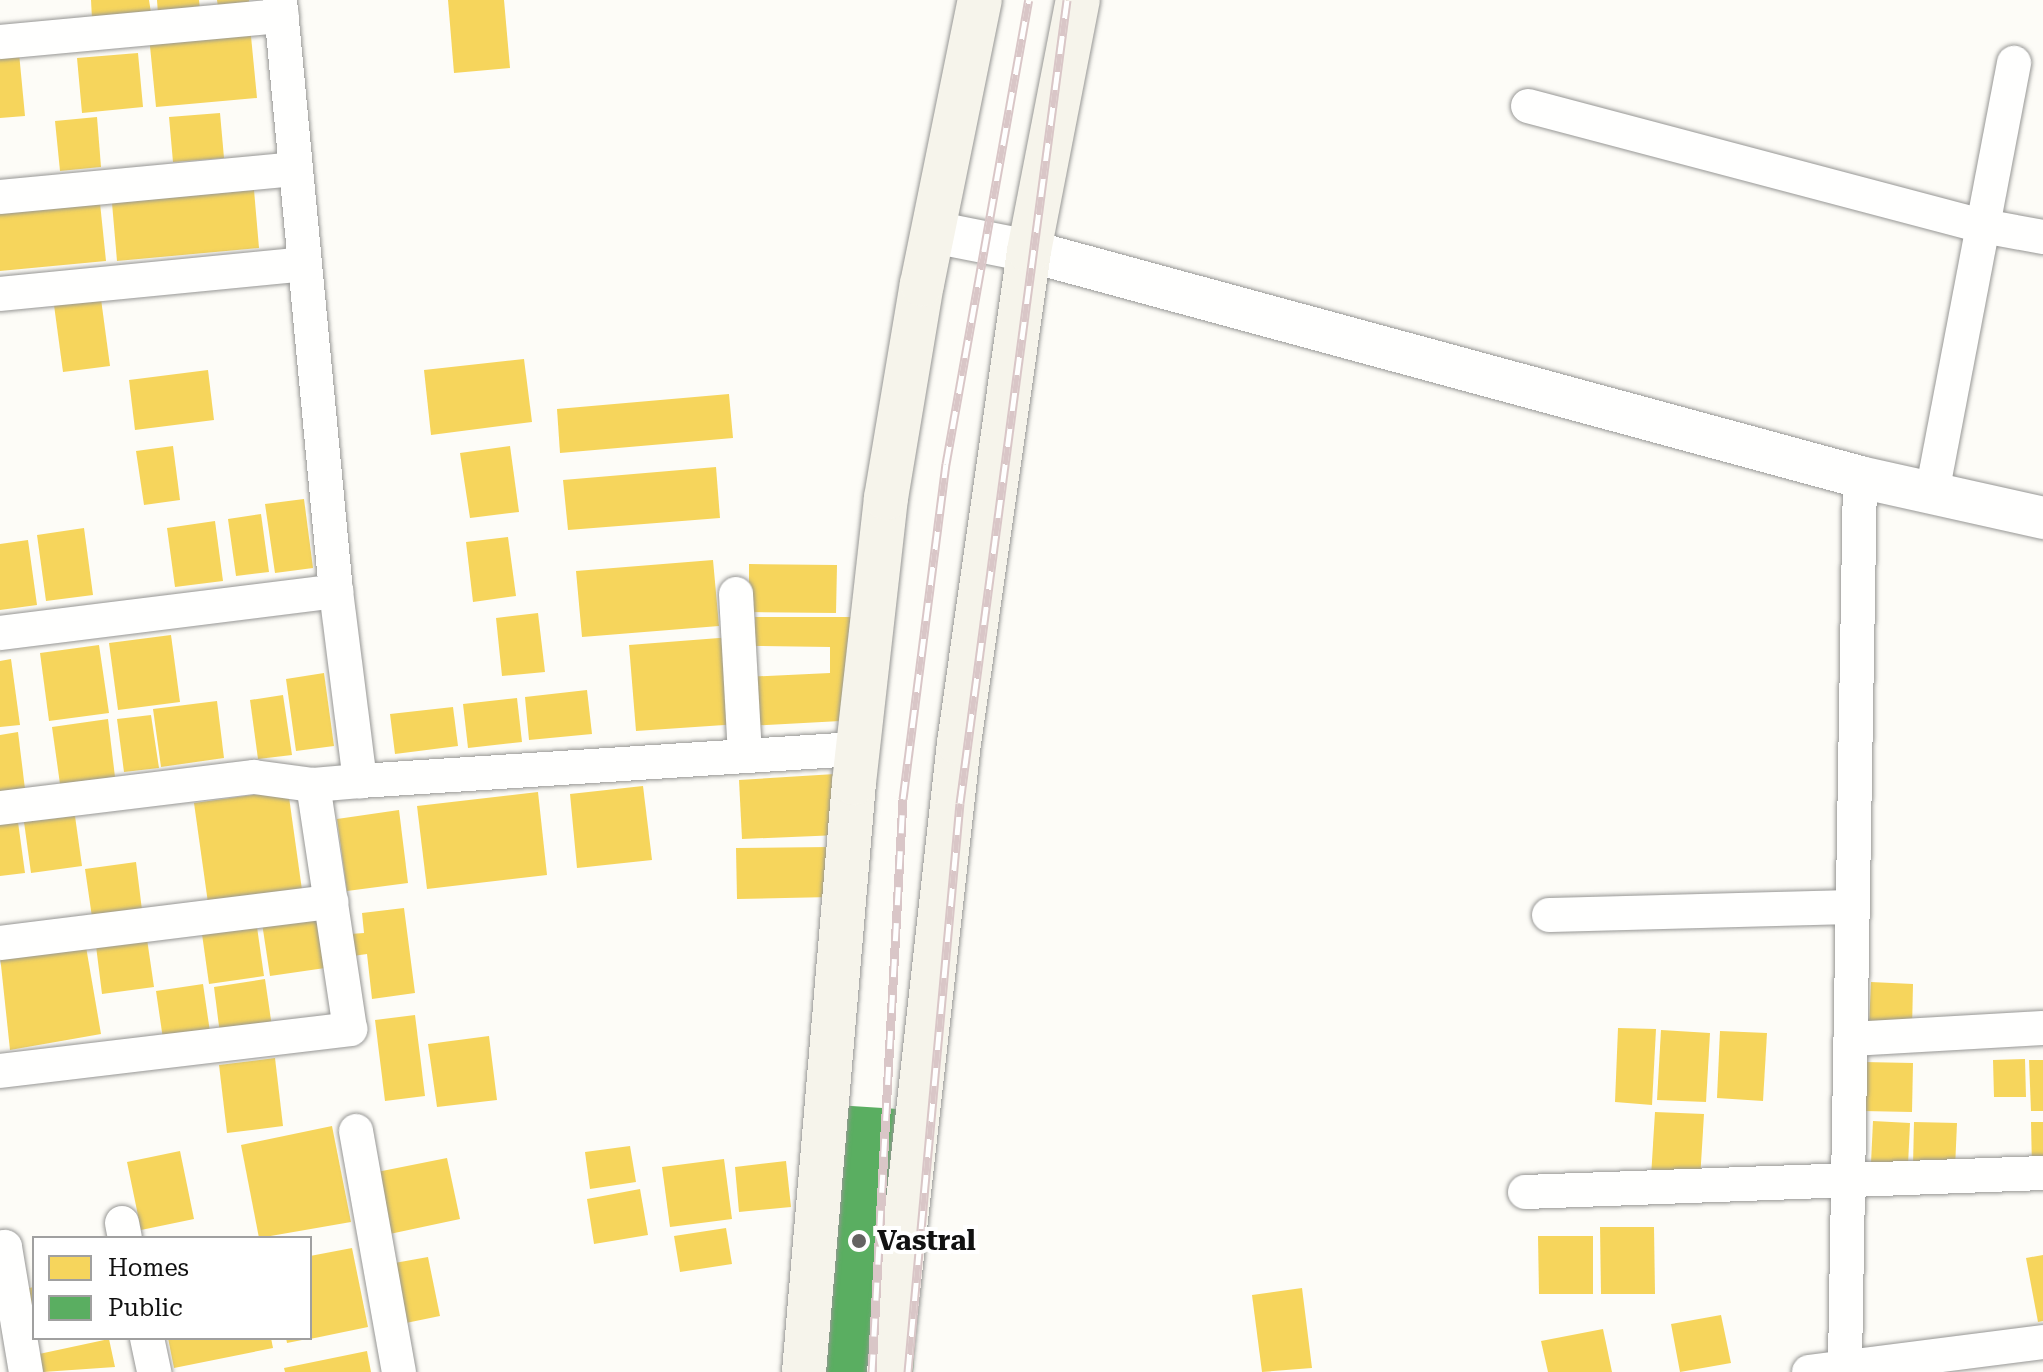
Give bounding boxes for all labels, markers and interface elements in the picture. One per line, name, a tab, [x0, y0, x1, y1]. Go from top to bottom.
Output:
place label: Vastral	[877, 1224, 976, 1258]
marker: Vastral	[848, 1230, 870, 1252]
legend	[32, 1236, 312, 1340]
text: Homes	[108, 1254, 189, 1282]
text: Public	[108, 1294, 183, 1322]

